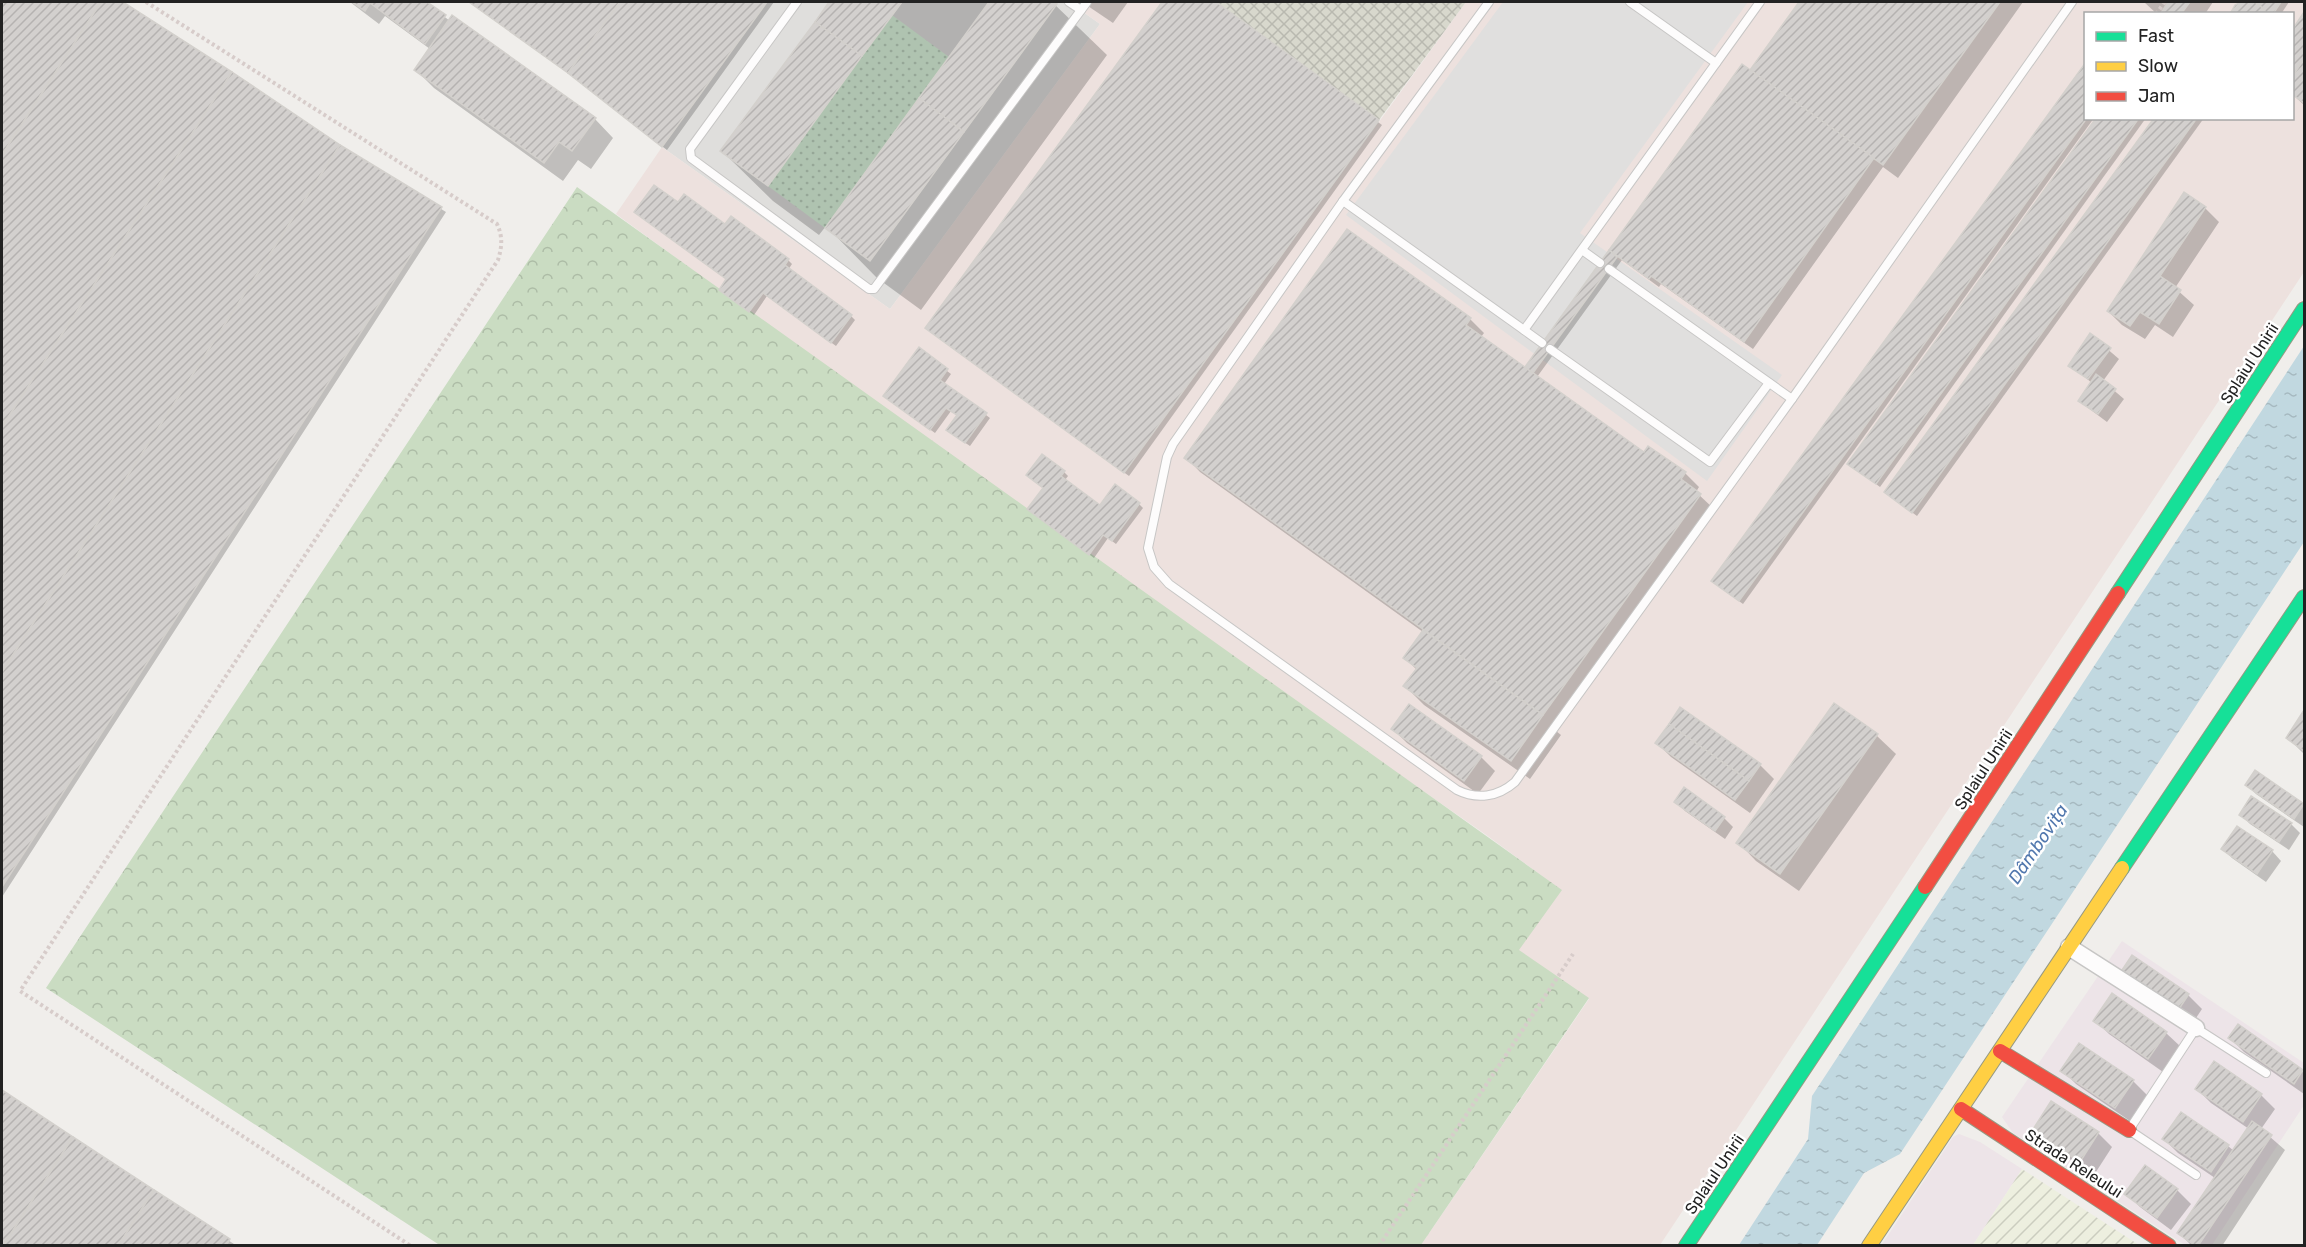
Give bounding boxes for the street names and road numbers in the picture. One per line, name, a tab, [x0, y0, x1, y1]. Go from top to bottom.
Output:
street label: Splaiul Unirii	[2216, 319, 2282, 407]
street label: Splaiul Unirii	[1950, 725, 2016, 813]
street label: Strada Releului	[2021, 1125, 2126, 1202]
street label: Splaiul Unirii	[1681, 1131, 1748, 1218]

